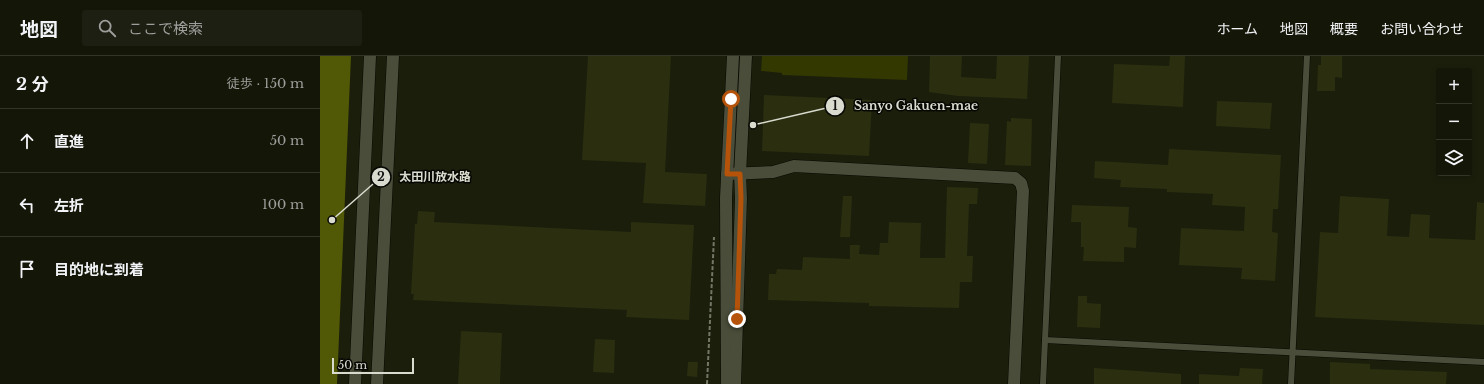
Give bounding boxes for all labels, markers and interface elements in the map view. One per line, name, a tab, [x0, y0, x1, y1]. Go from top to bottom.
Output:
search box	[82, 10, 362, 46]
icon: search	[96, 17, 118, 39]
text: 地図	[20, 18, 58, 41]
text: ここで検索	[128, 19, 203, 38]
text: ホーム	[1216, 20, 1258, 38]
text: 地図	[1280, 20, 1308, 38]
text: 概要	[1330, 20, 1358, 38]
text: お問い合わせ	[1380, 20, 1464, 38]
map controls	[1436, 68, 1472, 176]
button: +	[1436, 68, 1472, 104]
text: 2 分	[16, 74, 49, 95]
text: 徒歩 · 150 m	[227, 75, 304, 92]
route start	[722, 90, 740, 108]
callout: Sanyo Gakuen-mae	[825, 94, 986, 118]
text: 1	[832, 98, 838, 113]
text: Sanyo Gakuen-mae	[854, 98, 978, 113]
button: −	[1436, 104, 1472, 140]
icon: ahead	[16, 130, 38, 152]
text: 直進	[54, 132, 84, 151]
text: 50 m	[270, 132, 304, 149]
button: layers	[1436, 140, 1472, 176]
callout: 太田川放水路	[371, 165, 479, 189]
text: 2	[377, 169, 385, 184]
text: 太田川放水路	[399, 169, 471, 184]
icon: left	[16, 194, 38, 216]
text: 左折	[54, 196, 84, 215]
text: 100 m	[262, 196, 304, 213]
icon: arrive	[16, 258, 38, 280]
text: 目的地に到着	[54, 260, 144, 279]
route end	[728, 310, 746, 328]
scale bar	[332, 356, 414, 375]
text: 50 m	[338, 358, 367, 372]

